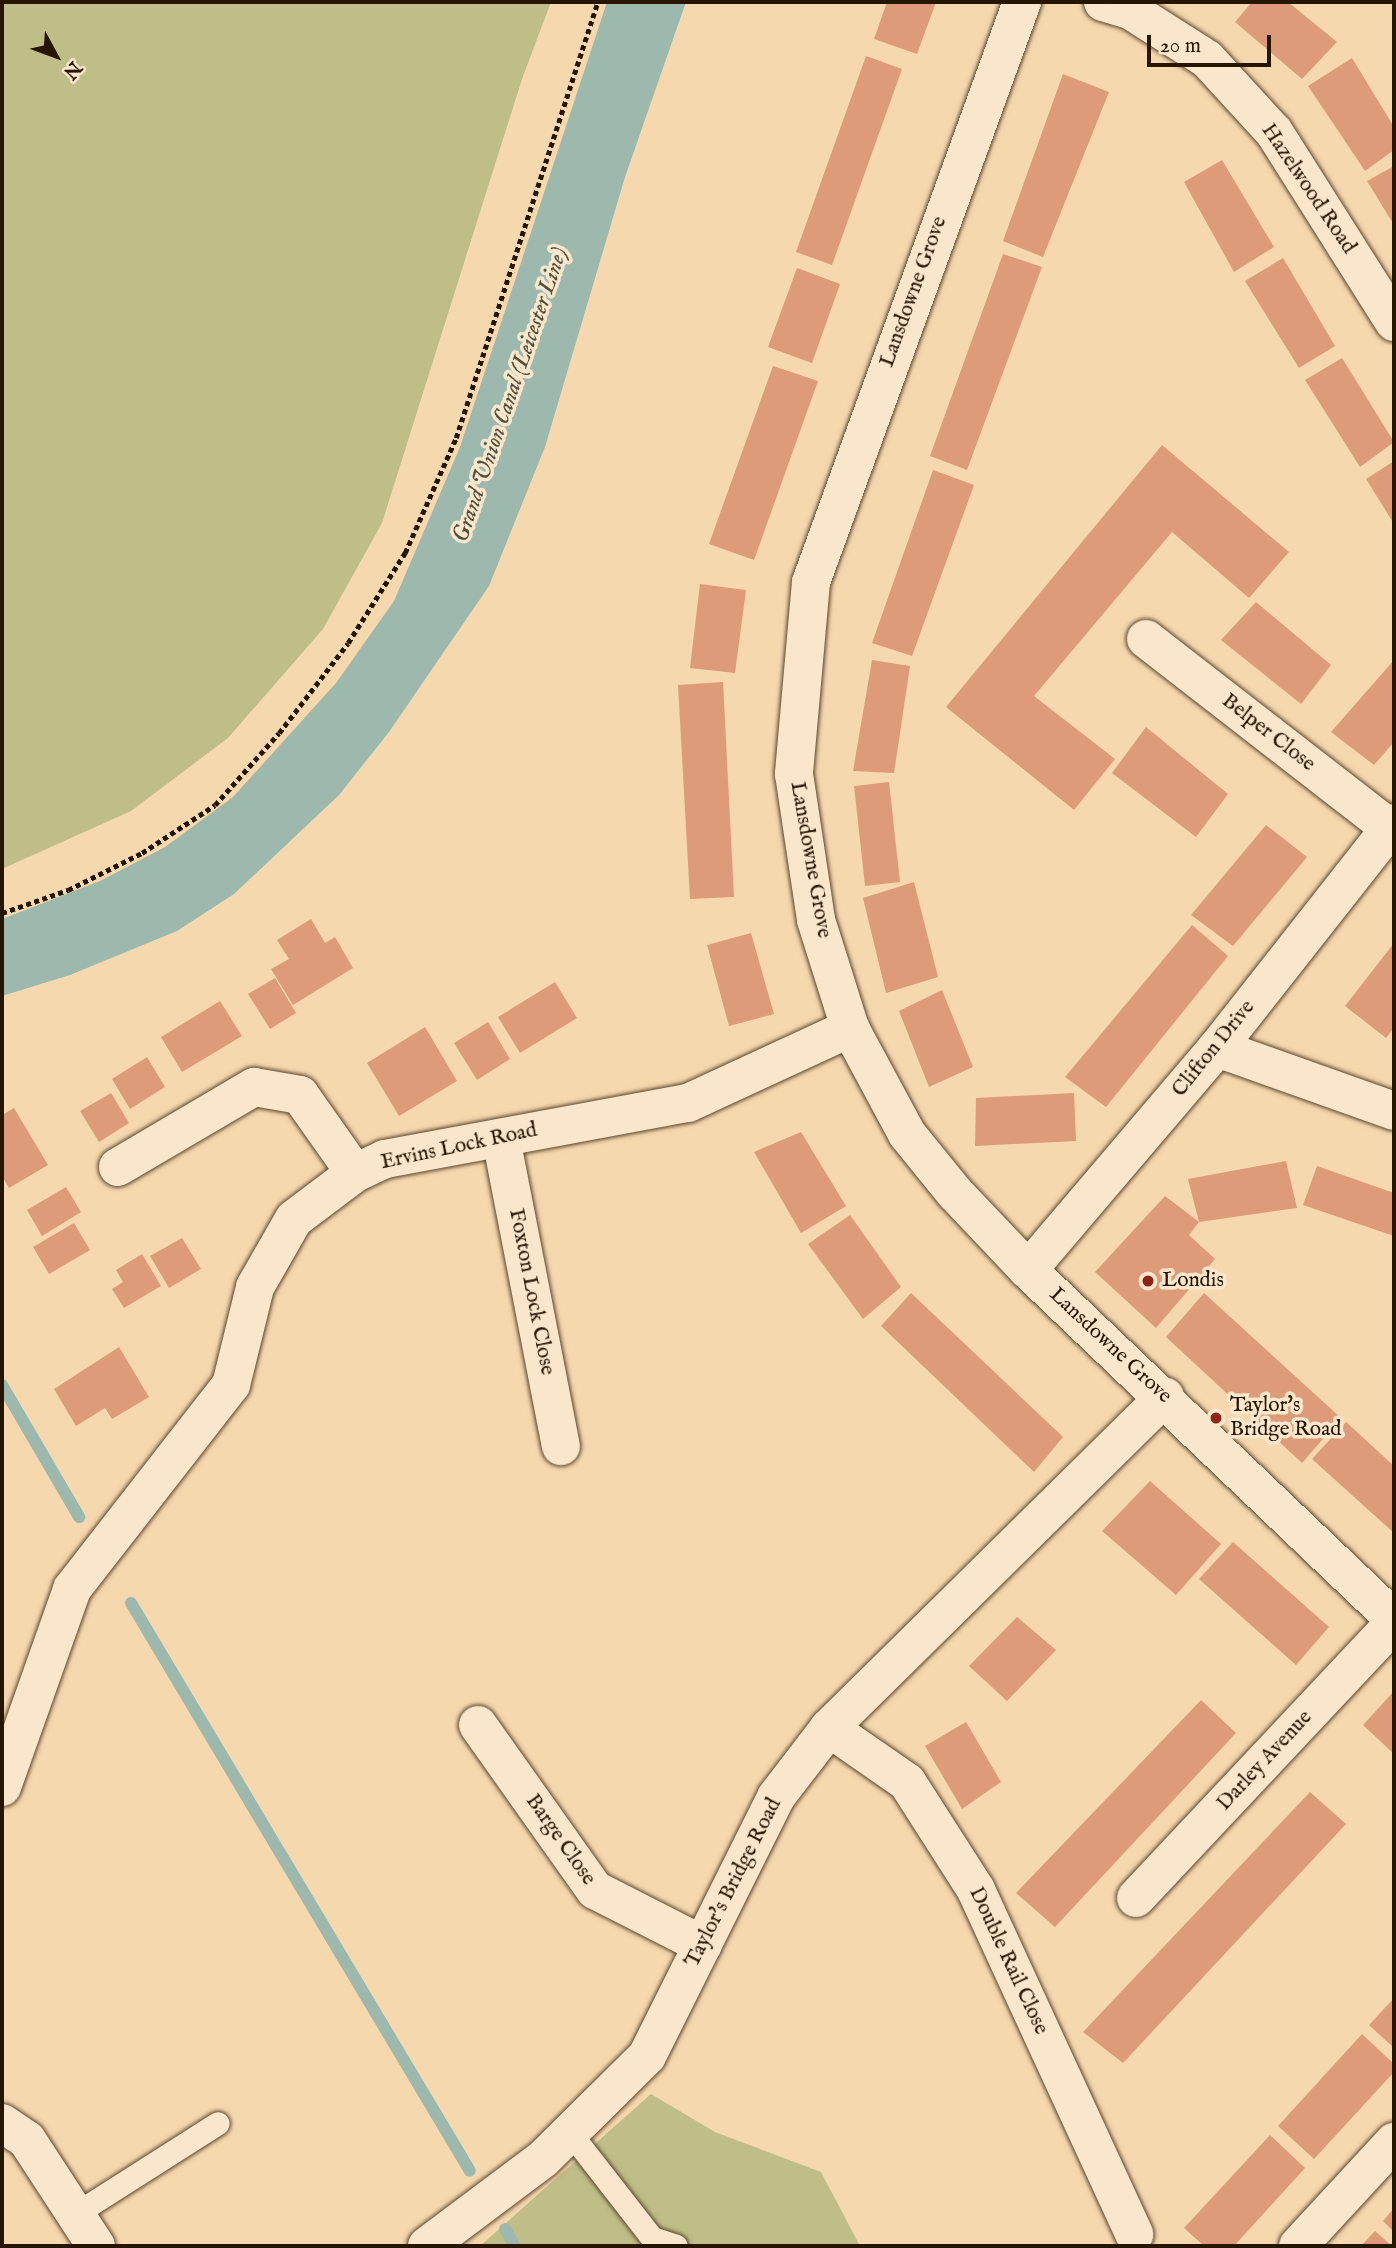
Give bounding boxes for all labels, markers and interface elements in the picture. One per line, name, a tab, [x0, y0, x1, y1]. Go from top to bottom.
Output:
north arrow	[21, 21, 91, 91]
scale bar	[1151, 21, 1275, 65]
text: 20 m	[1160, 33, 1201, 60]
text: N	[57, 56, 86, 84]
street label: Hazelwood Road	[1255, 119, 1361, 259]
street label: Lansdowne Grove	[875, 213, 953, 371]
water label: Grand Union Canal (Leicester Line)	[447, 244, 575, 546]
street label: Belper Close	[1216, 689, 1320, 777]
street label: Lansdowne Grove	[784, 780, 836, 940]
street label: Clifton Drive	[1167, 996, 1261, 1102]
street label: Ervins Lock Road	[379, 1118, 539, 1176]
street label: Foxton Lock Close	[503, 1207, 559, 1377]
place label: Londis	[1162, 1268, 1224, 1294]
marker: Londis	[1140, 1273, 1156, 1289]
street label: Lansdowne Grove	[1043, 1283, 1177, 1409]
place label: Taylor's Bridge Road	[1230, 1393, 1341, 1443]
marker: Taylor's Bridge Road	[1208, 1410, 1224, 1426]
street label: Darley Avenue	[1212, 1706, 1318, 1816]
street label: Barge Close	[519, 1790, 601, 1890]
street label: Taylor's Bridge Road	[680, 1794, 788, 1972]
street label: Double Rail Close	[963, 1883, 1053, 2039]

